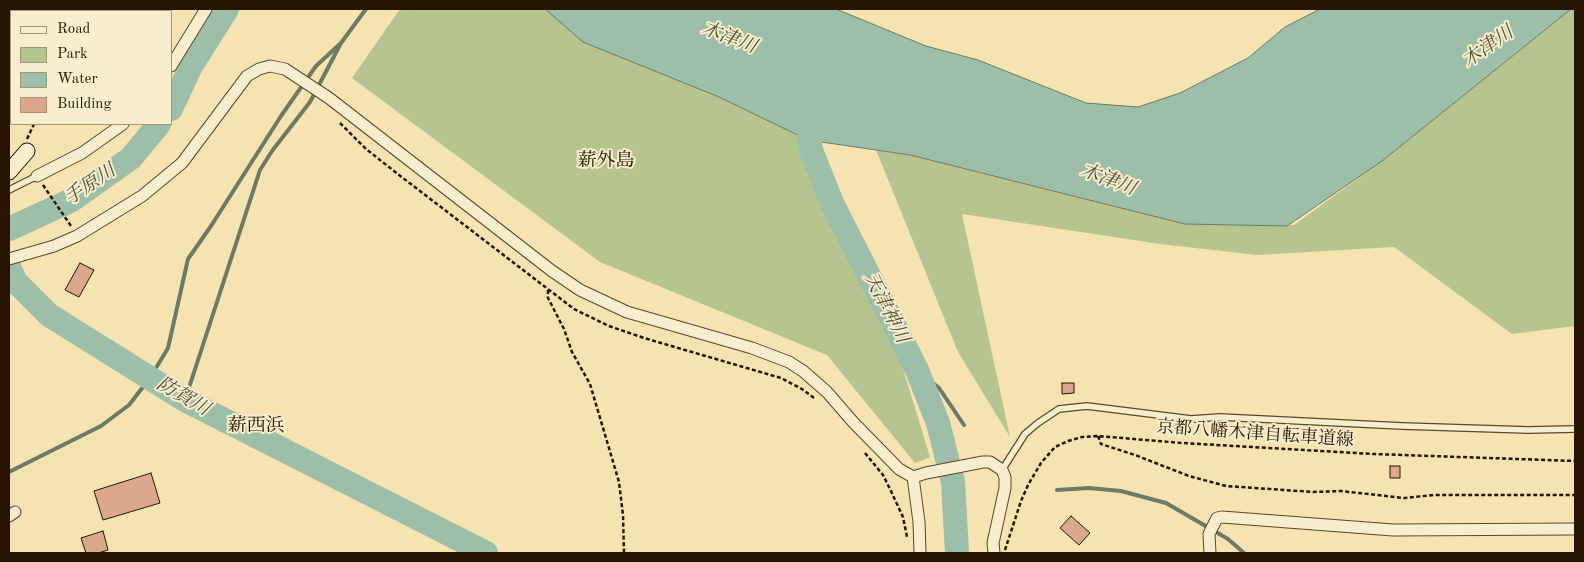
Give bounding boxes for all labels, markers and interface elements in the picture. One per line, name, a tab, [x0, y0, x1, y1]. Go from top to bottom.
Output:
legend	[10, 10, 172, 125]
water label: 木津川	[698, 17, 760, 59]
water label: 木津川	[1458, 21, 1518, 73]
text: Road	[57, 22, 90, 37]
text: Park	[57, 47, 88, 62]
text: Water	[57, 72, 98, 87]
text: Building	[57, 97, 112, 112]
district label: 薪外島	[578, 150, 634, 172]
water label: 木津川	[1077, 159, 1139, 201]
water label: 手原川	[60, 160, 120, 210]
water label: 天津神川	[859, 269, 913, 347]
water label: 防賀川	[153, 373, 213, 421]
district label: 薪西浜	[228, 415, 284, 437]
street label: 京都八幡木津自転車道線	[1155, 416, 1355, 452]

